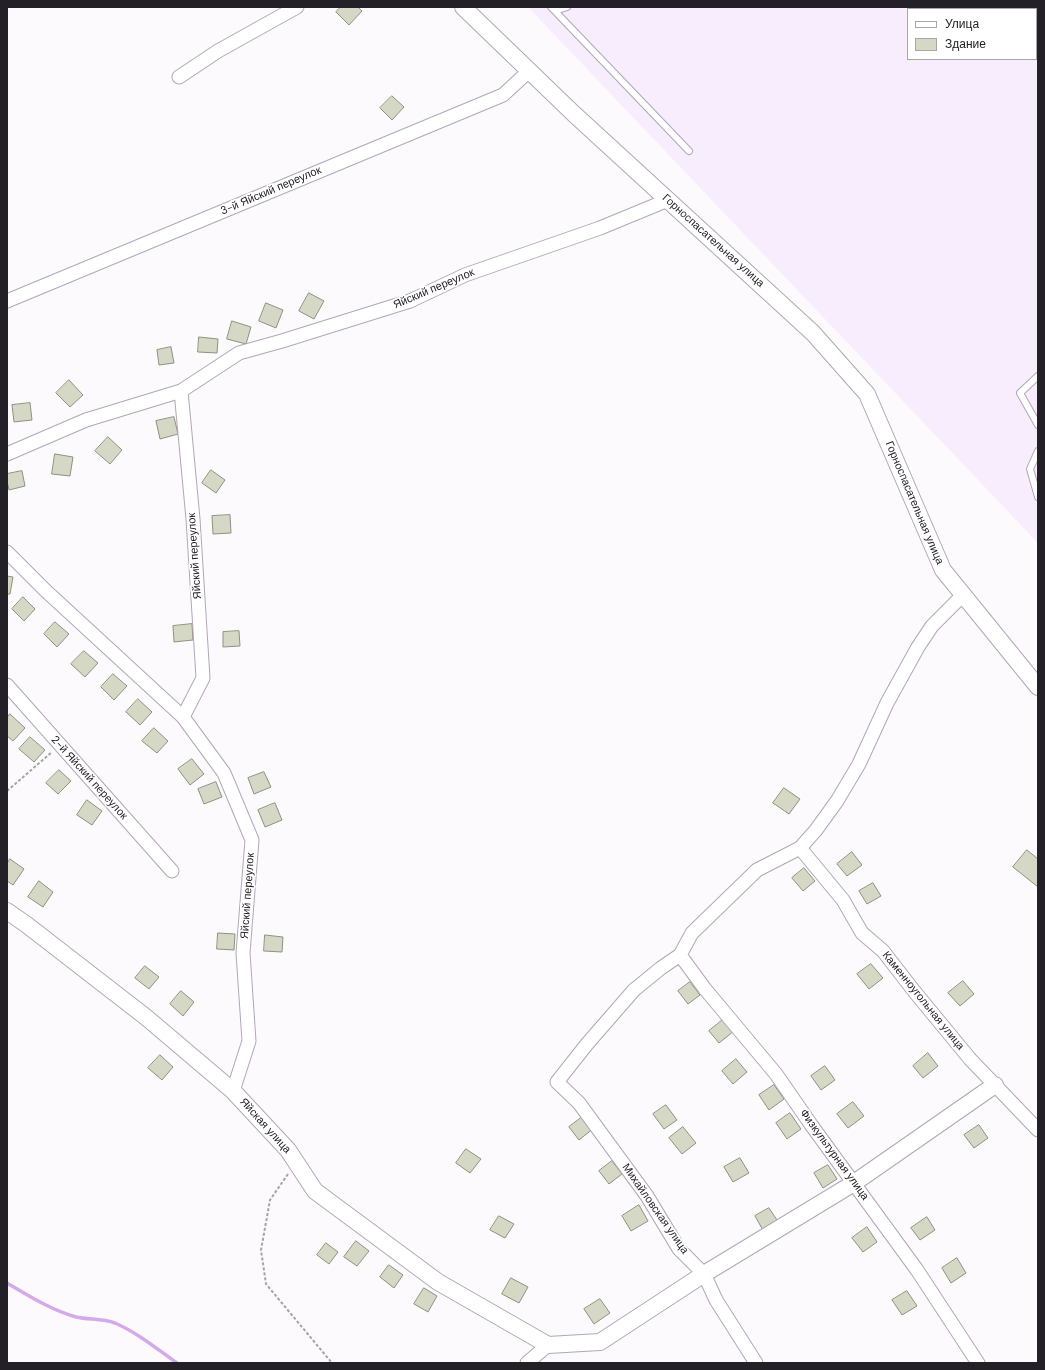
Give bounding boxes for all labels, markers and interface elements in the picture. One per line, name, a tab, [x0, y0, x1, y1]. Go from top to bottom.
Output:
legend	[907, 8, 1037, 60]
text: Улица	[945, 16, 979, 32]
text: Здание	[945, 36, 986, 52]
street label: 3-й Яйский переулок	[219, 164, 323, 218]
street label: Горноспасательная улица	[659, 192, 767, 290]
street label: Яйский переулок	[392, 266, 476, 312]
street label: Горноспасательная улица	[882, 439, 946, 567]
street label: Яйский переулок	[185, 512, 205, 600]
street label: 2-й Яйский переулок	[48, 733, 130, 823]
street label: Яйский переулок	[238, 852, 258, 940]
street label: Каменноугольная улица	[879, 949, 967, 1053]
street label: Яйская улица	[237, 1096, 293, 1156]
street label: Физкультурная улица	[797, 1107, 871, 1203]
street label: Михайловская улица	[619, 1161, 691, 1257]

